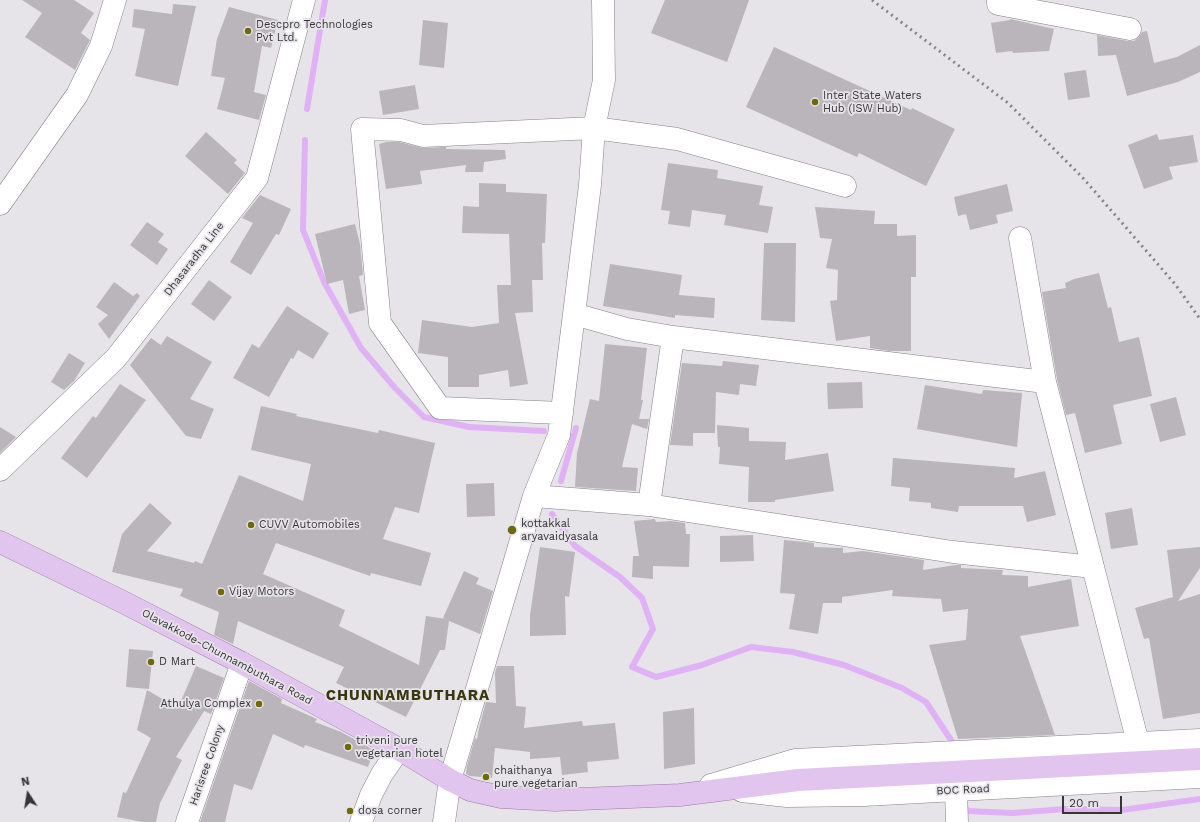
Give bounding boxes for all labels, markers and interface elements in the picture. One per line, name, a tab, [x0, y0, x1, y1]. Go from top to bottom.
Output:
place label: Descpro Technologies Pvt Ltd.	[256, 18, 373, 44]
marker: Descpro Technologies Pvt Ltd.	[243, 26, 253, 36]
place label: Inter State Waters Hub (ISW Hub)	[823, 89, 922, 115]
marker: Inter State Waters Hub (ISW Hub)	[810, 97, 820, 107]
street label: Dhasaradha Line	[161, 220, 227, 298]
place label: kottakkal aryavaidyasala	[521, 517, 598, 543]
place label: CUVV Automobiles	[259, 518, 360, 532]
marker: CUVV Automobiles	[246, 520, 256, 530]
marker: kottakkal aryavaidyasala	[506, 524, 518, 536]
place label: Vijay Motors	[229, 585, 294, 599]
marker: Vijay Motors	[216, 587, 226, 597]
street label: Olavakkode-Chunnambuthara Road	[140, 606, 314, 708]
place label: D Mart	[159, 655, 195, 669]
marker: D Mart	[146, 657, 156, 667]
district label: CHUNNAMBUTHARA	[326, 687, 490, 705]
place label: Athulya Complex	[160, 697, 251, 711]
marker: Athulya Complex	[254, 699, 264, 709]
street label: Harisree Colony	[187, 723, 227, 807]
place label: triveni pure vegetarian hotel	[356, 734, 443, 760]
marker: triveni pure vegetarian hotel	[343, 742, 353, 752]
place label: chaithanya pure vegetarian	[494, 764, 577, 790]
marker: chaithanya pure vegetarian	[481, 772, 491, 782]
north arrow	[8, 774, 48, 814]
text: N	[20, 775, 31, 789]
street label: BOC Road	[936, 782, 990, 798]
scale bar	[1064, 788, 1124, 814]
text: 20 m	[1069, 796, 1099, 810]
place label: dosa corner	[358, 804, 422, 818]
marker: dosa corner	[345, 806, 355, 816]

